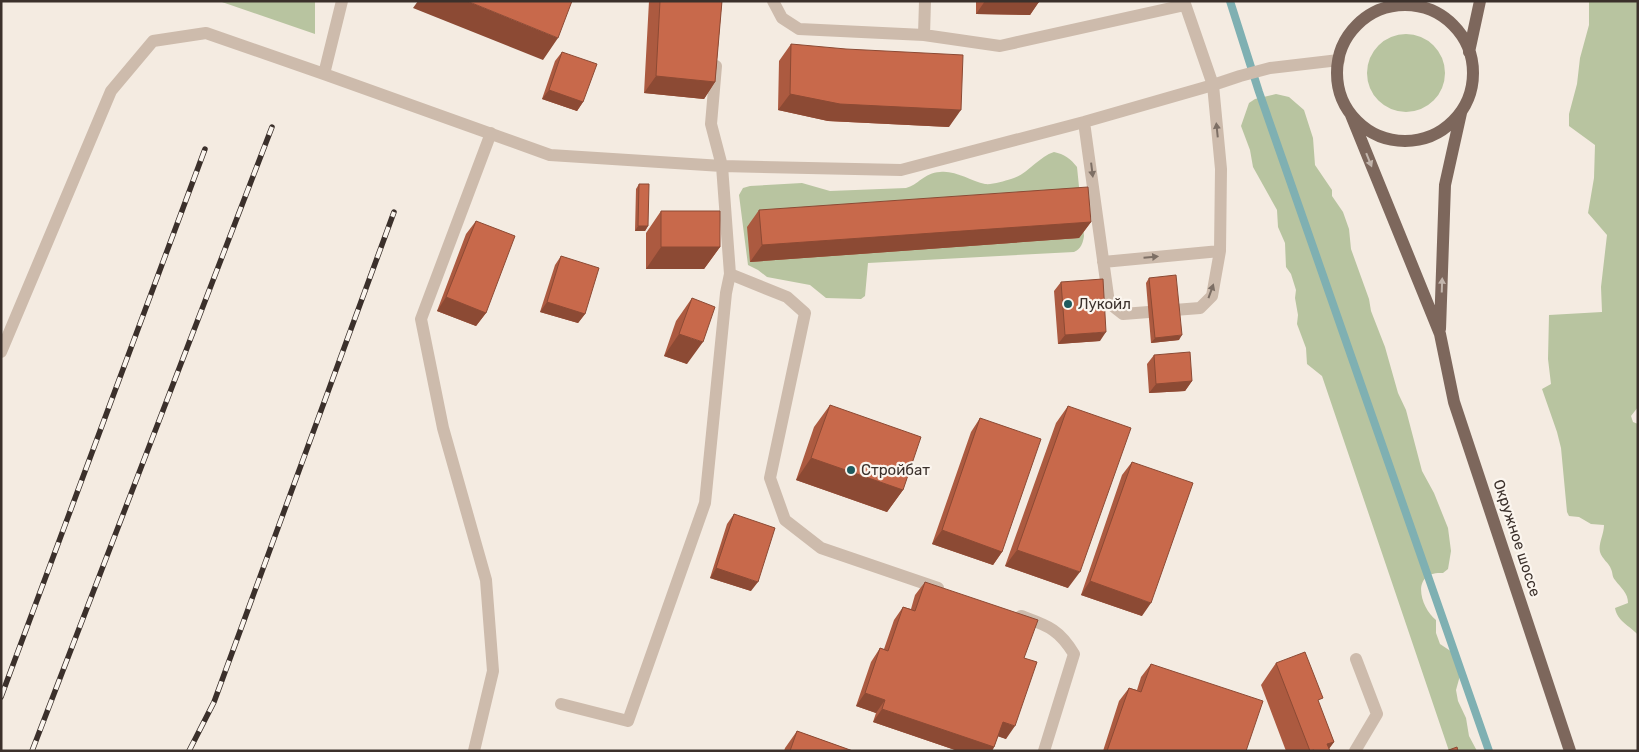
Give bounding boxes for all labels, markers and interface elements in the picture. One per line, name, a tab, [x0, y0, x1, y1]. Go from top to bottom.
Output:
one-way arrow	[1213, 122, 1221, 138]
one-way arrow	[1366, 153, 1374, 168]
one-way arrow	[1088, 162, 1096, 178]
one-way arrow	[1144, 253, 1160, 261]
one-way arrow	[1438, 277, 1446, 293]
one-way arrow	[1207, 283, 1215, 298]
place label: Лукойл	[1078, 295, 1131, 313]
marker: Лукойл	[1062, 298, 1074, 310]
place label: Стройбат	[861, 461, 930, 479]
marker: Стройбат	[845, 464, 857, 476]
street label: Окружное шоссе	[1490, 477, 1544, 599]

